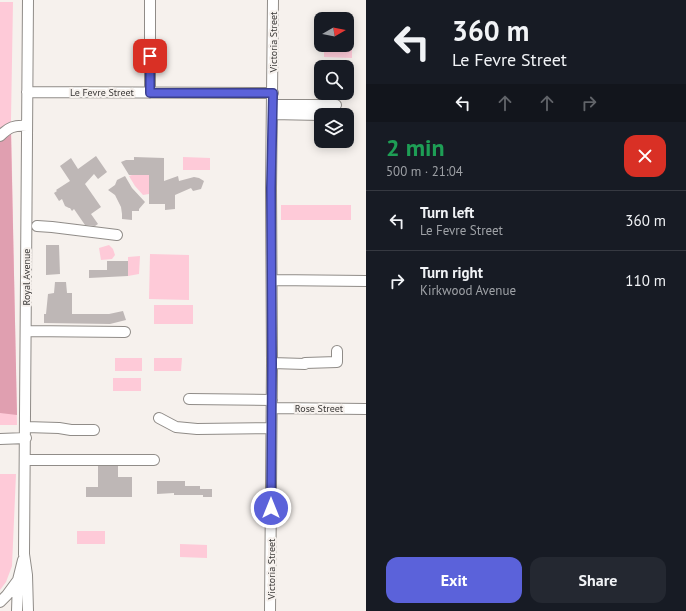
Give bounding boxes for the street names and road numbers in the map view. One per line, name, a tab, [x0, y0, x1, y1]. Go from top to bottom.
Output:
street label: Victoria Street	[267, 11, 280, 73]
street label: Le Fevre Street	[70, 86, 135, 99]
street label: Royal Avenue	[20, 249, 33, 305]
street label: Rose Street	[295, 402, 344, 415]
street label: Victoria Street	[265, 538, 278, 600]

